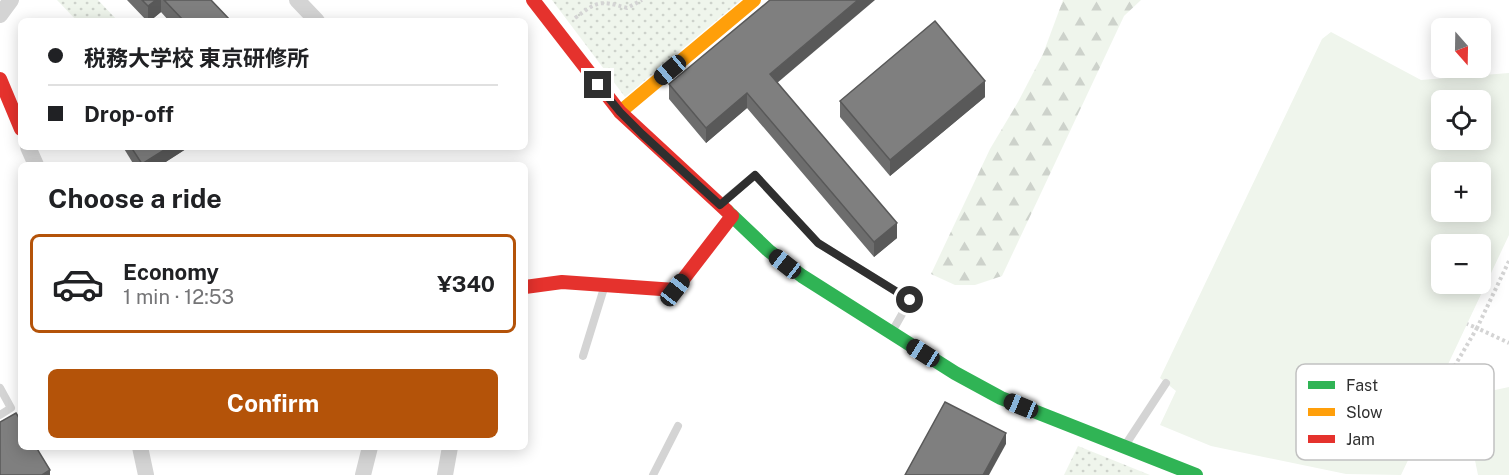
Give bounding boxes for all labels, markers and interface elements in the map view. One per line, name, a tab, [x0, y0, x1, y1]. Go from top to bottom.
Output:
north arrow	[1431, 18, 1491, 78]
map controls	[1431, 18, 1491, 294]
text: 税務大学校 東京研修所	[84, 45, 309, 71]
car	[650, 52, 690, 88]
route end	[584, 71, 611, 98]
button: locate	[1431, 90, 1491, 150]
text: Drop-off	[84, 101, 174, 127]
button: +	[1431, 162, 1491, 222]
text: Choose a ride	[48, 182, 222, 214]
button: −	[1431, 234, 1491, 294]
car	[765, 246, 805, 282]
icon: car	[51, 257, 105, 311]
text: Economy	[123, 259, 219, 285]
car	[657, 270, 693, 310]
text: ¥340	[437, 271, 495, 297]
text: 1 min · 12:53	[123, 285, 234, 309]
route start	[896, 286, 923, 313]
car	[903, 336, 943, 370]
legend	[1296, 364, 1494, 460]
button: Confirm	[48, 369, 498, 438]
text: Fast	[1346, 376, 1378, 395]
car	[1001, 391, 1041, 421]
text: Slow	[1346, 403, 1383, 422]
text: Jam	[1346, 430, 1375, 449]

